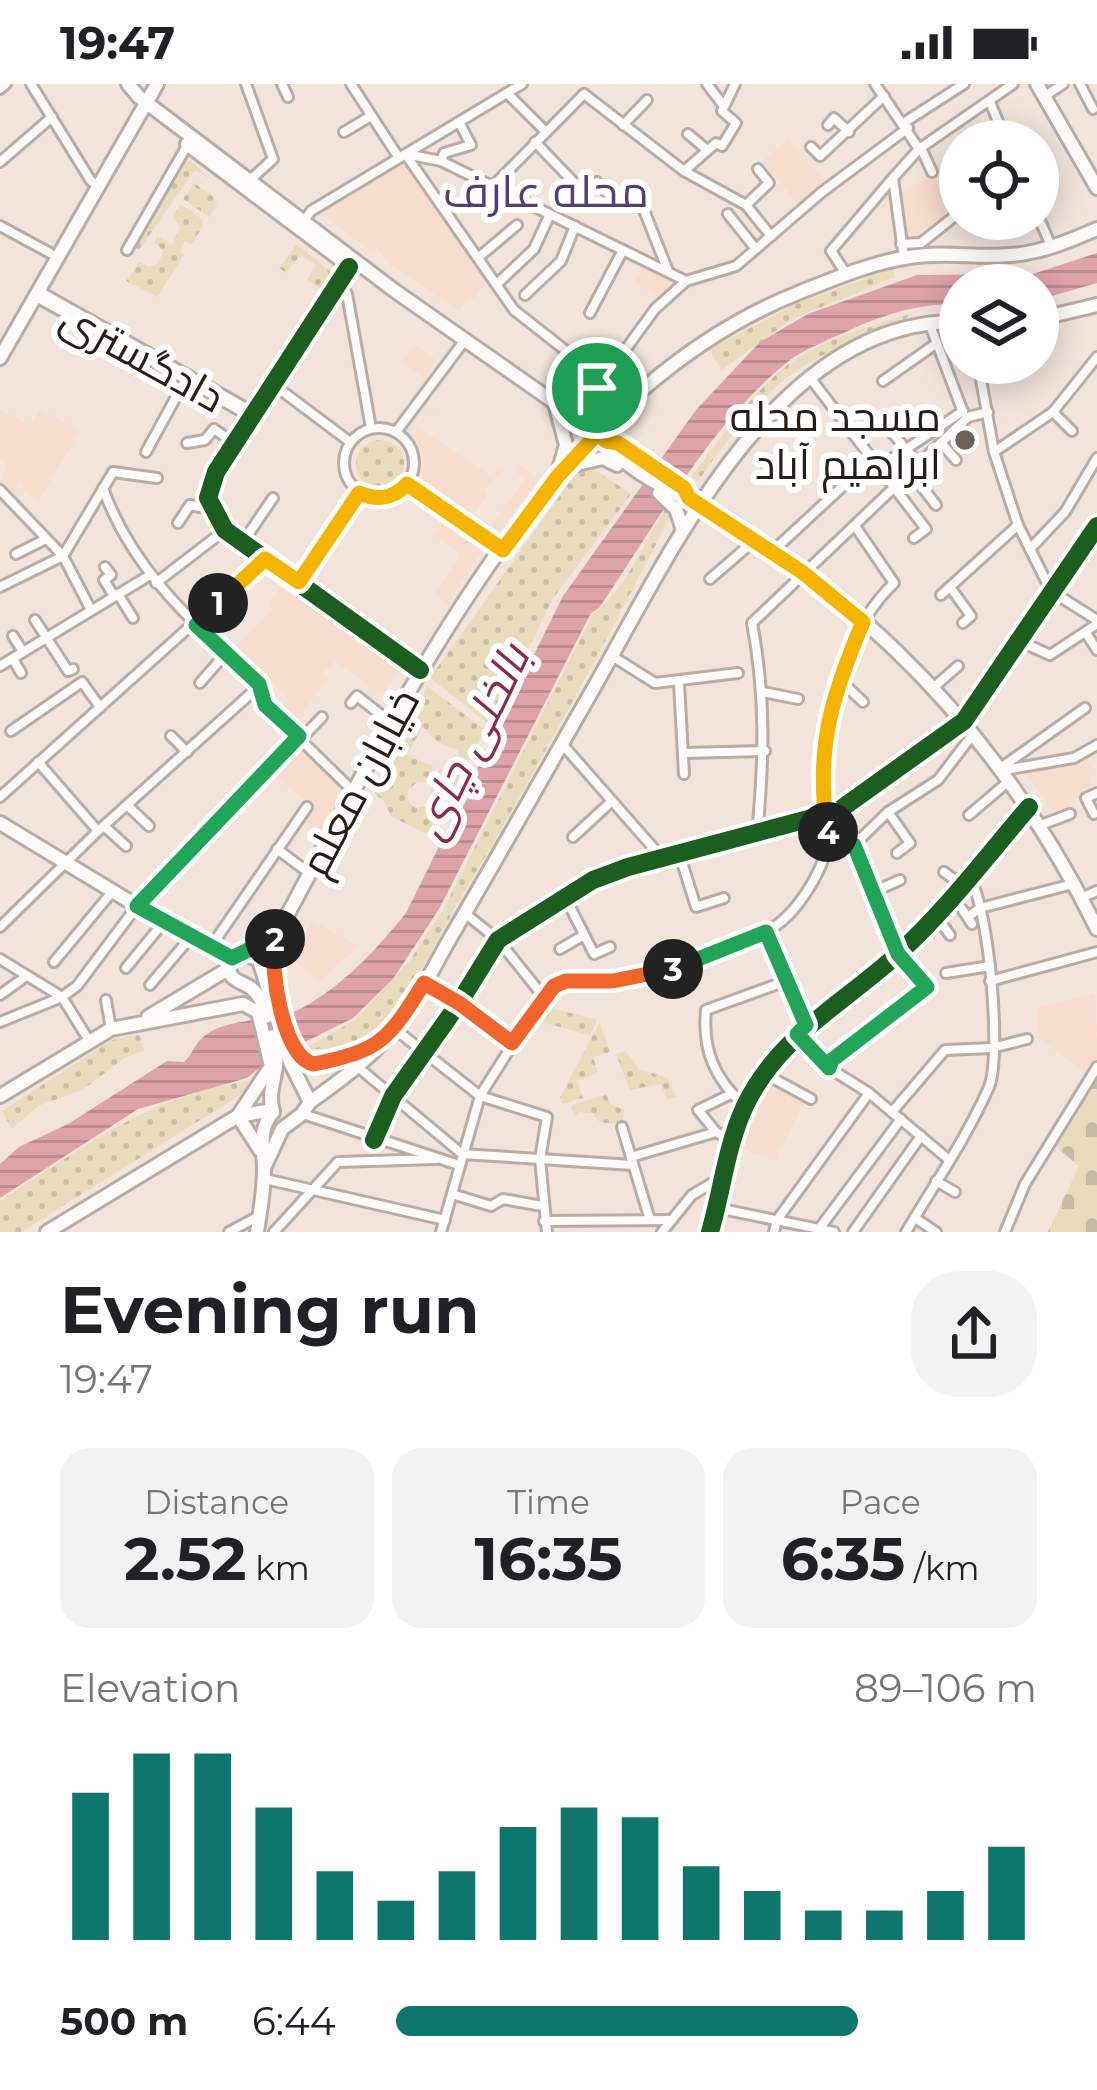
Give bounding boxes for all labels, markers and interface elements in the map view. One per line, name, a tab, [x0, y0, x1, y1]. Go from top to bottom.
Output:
text: 19:47	[60, 15, 175, 70]
map controls	[939, 120, 1059, 384]
button: locate	[939, 120, 1059, 240]
district label: محله عارف	[443, 163, 649, 218]
button: layers	[939, 264, 1059, 384]
street label: دادگستری	[52, 291, 234, 423]
pin	[546, 337, 648, 439]
icon: arrive	[564, 355, 630, 421]
place label: مسجد محله ابراهیم آباد	[730, 390, 941, 493]
marker: مسجد محله ابراهیم آباد	[952, 427, 978, 453]
pin: 1	[188, 573, 248, 633]
text: 1	[212, 583, 224, 623]
water label: بالخلی چای	[400, 633, 544, 848]
street label: خیابان معلم	[288, 679, 433, 886]
pin: 4	[798, 802, 858, 862]
text: 4	[817, 812, 839, 852]
pin: 2	[245, 909, 305, 969]
text: 2	[265, 919, 285, 959]
pin: 3	[643, 939, 703, 999]
text: 3	[663, 949, 683, 989]
text: Evening run	[60, 1269, 480, 1350]
button: share	[911, 1271, 1037, 1397]
text: 19:47	[60, 1355, 153, 1403]
text: Distance	[144, 1482, 289, 1522]
text: Time	[507, 1482, 590, 1522]
text: Pace	[840, 1482, 921, 1522]
text: 2.52	[124, 1522, 247, 1595]
text: 16:35	[474, 1522, 623, 1595]
text: 6:35	[781, 1522, 905, 1595]
text: km	[247, 1548, 310, 1588]
text: /km	[905, 1548, 980, 1588]
text: Elevation	[60, 1664, 240, 1712]
text: 89–106 m	[854, 1664, 1037, 1712]
text: 500 m	[60, 1997, 188, 2045]
text: 6:44	[252, 1997, 336, 2045]

